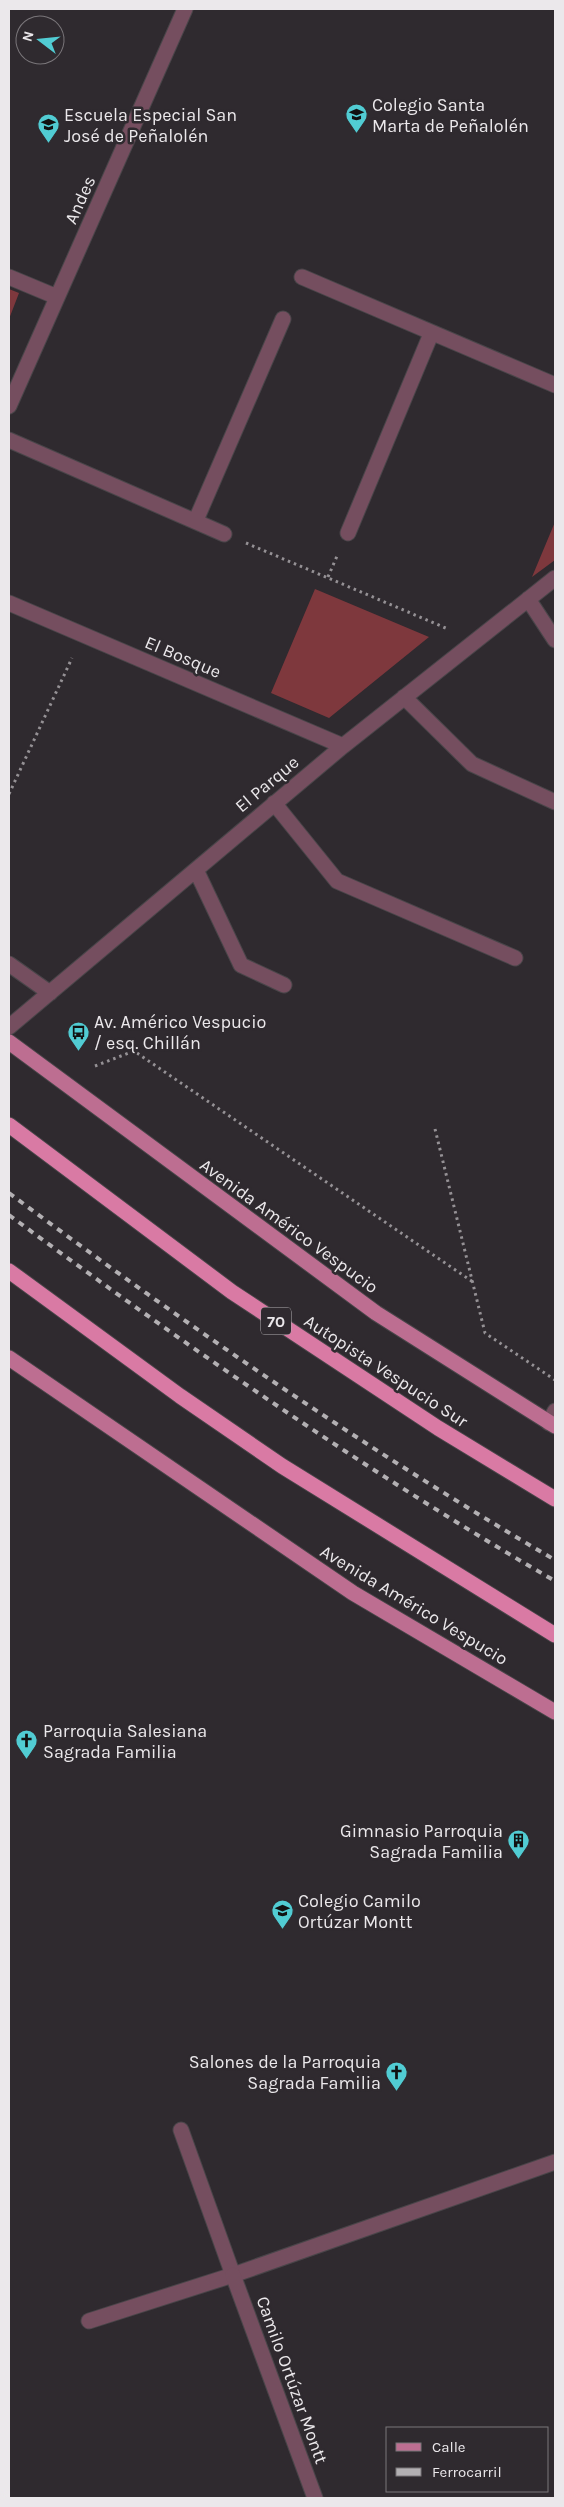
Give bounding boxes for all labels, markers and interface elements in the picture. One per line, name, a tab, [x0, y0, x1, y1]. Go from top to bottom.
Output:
north arrow	[15, 15, 65, 65]
text: N	[18, 29, 38, 44]
place label: Colegio Santa Marta de Peñalolén	[372, 94, 529, 137]
school or university icon: Colegio Santa Marta de Peñalolén	[344, 103, 368, 134]
place label: Escuela Especial San José de Peñalolén	[64, 104, 237, 147]
school or university icon: Escuela Especial San José de Peñalolén	[36, 113, 60, 144]
street label: Andes	[60, 172, 100, 228]
street label: El Bosque	[142, 631, 224, 683]
street label: El Parque	[231, 751, 303, 817]
place label: Av. Américo Vespucio / esq. Chillán	[94, 1011, 266, 1054]
bus stop icon: Av. Américo Vespucio / esq. Chillán	[66, 1020, 90, 1051]
street label: Avenida Américo Vespucio	[195, 1154, 383, 1298]
road number: 70	[261, 1308, 291, 1334]
street label: Autopista Vespucio Sur	[300, 1310, 472, 1432]
street label: Avenida Américo Vespucio	[316, 1540, 512, 1670]
place label: Parroquia Salesiana Sagrada Familia	[43, 1720, 207, 1763]
church icon: Parroquia Salesiana Sagrada Familia	[15, 1729, 39, 1760]
place label: Gimnasio Parroquia Sagrada Familia	[340, 1820, 503, 1863]
building icon: Gimnasio Parroquia Sagrada Familia	[507, 1829, 531, 1860]
place label: Colegio Camilo Ortúzar Montt	[298, 1890, 421, 1933]
school or university icon: Colegio Camilo Ortúzar Montt	[270, 1899, 294, 1930]
place label: Salones de la Parroquia Sagrada Familia	[189, 2051, 381, 2094]
church icon: Salones de la Parroquia Sagrada Familia	[385, 2060, 409, 2091]
street label: Camilo Ortúzar Montt	[251, 2293, 333, 2467]
legend	[386, 2427, 549, 2492]
text: Calle	[432, 2438, 466, 2456]
text: Ferrocarril	[432, 2463, 502, 2481]

